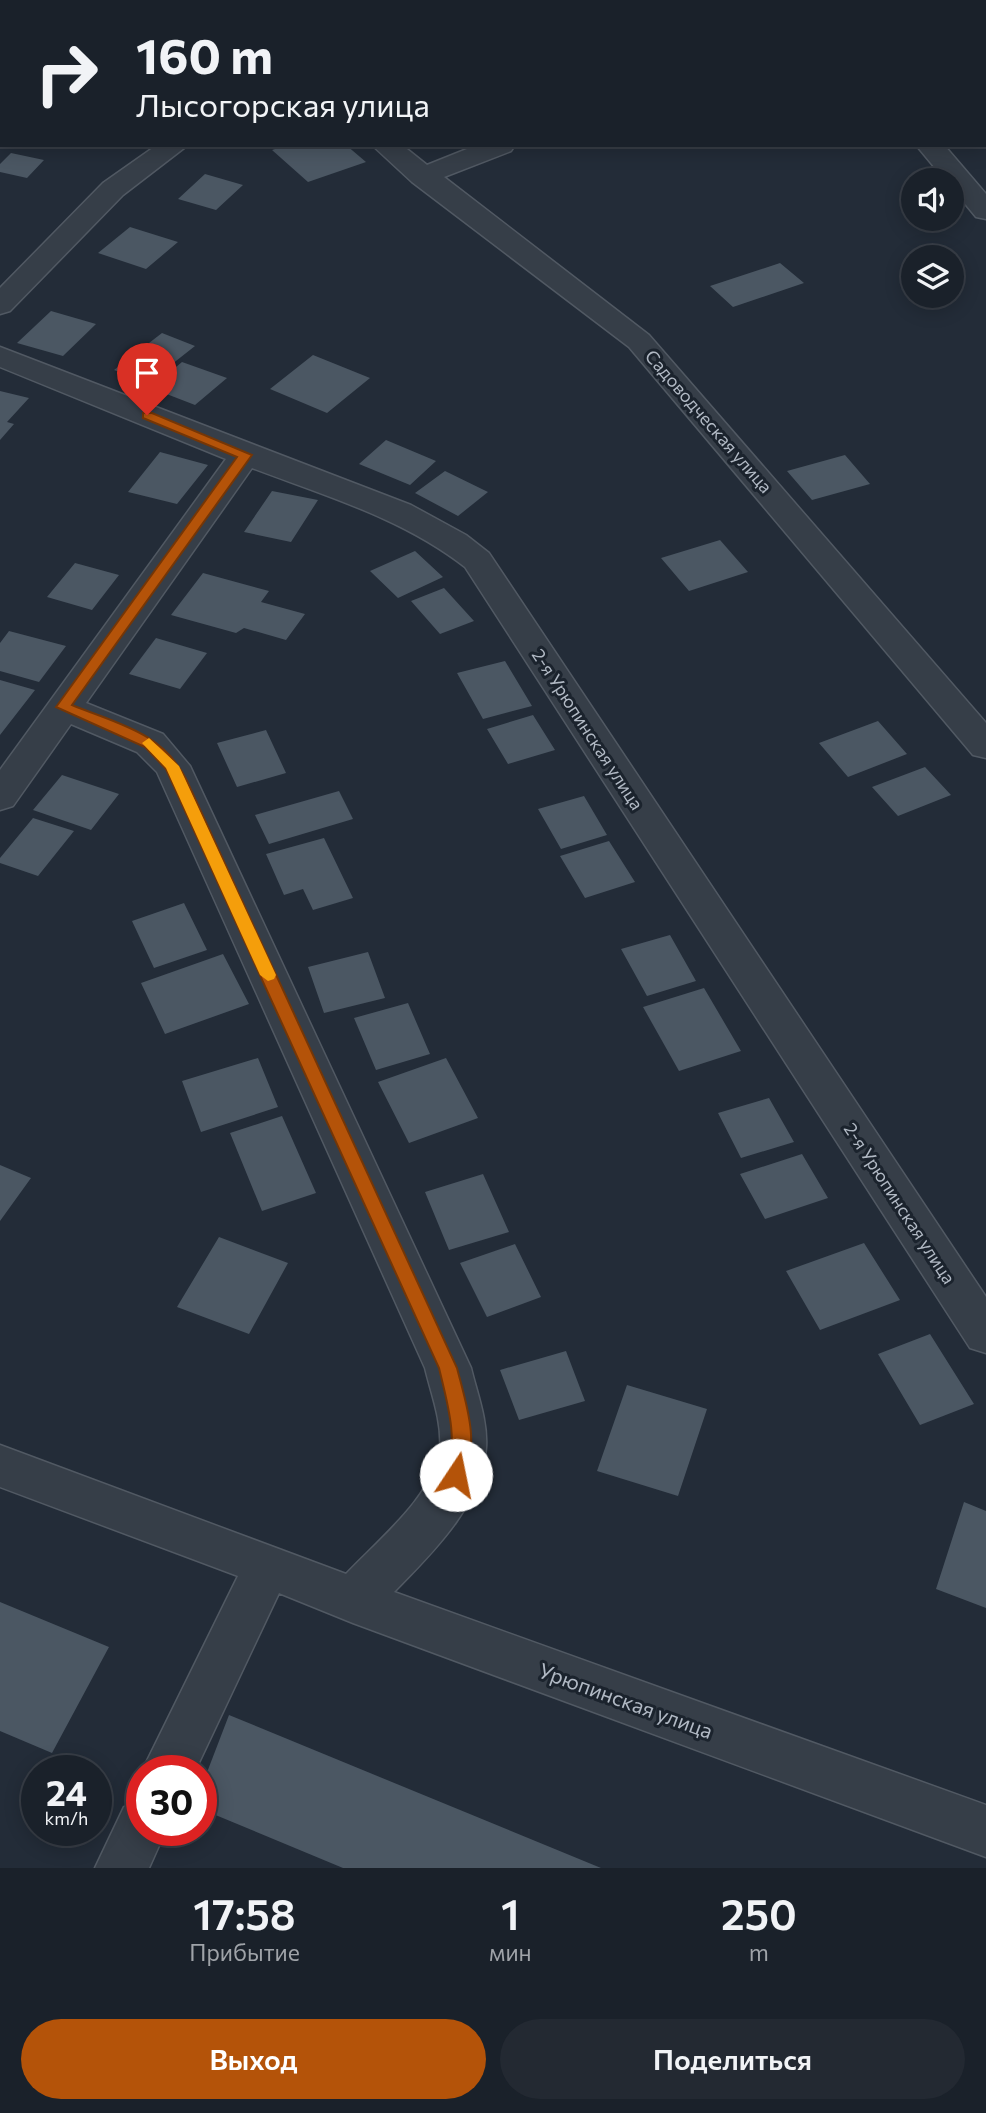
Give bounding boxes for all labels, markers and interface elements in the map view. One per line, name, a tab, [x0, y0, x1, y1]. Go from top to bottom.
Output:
text: 160 m	[136, 24, 273, 84]
icon: right	[21, 28, 112, 119]
text: Лысогорская улица	[136, 84, 430, 124]
map controls	[901, 168, 964, 308]
button: sound	[901, 168, 964, 231]
button: layers	[901, 245, 964, 308]
pin	[117, 343, 177, 415]
street label: Садоводческая улица	[641, 345, 777, 497]
icon: arrive	[128, 354, 166, 392]
street label: 2-я Урюпинская улица	[528, 644, 648, 814]
street label: 2-я Урюпинская улица	[840, 1118, 960, 1288]
position arrow	[419, 1438, 493, 1512]
street label: Урюпинская улица	[536, 1657, 716, 1743]
speed limit sign: 30	[126, 1755, 217, 1846]
text: 24	[46, 1770, 87, 1813]
text: km/h	[45, 1807, 88, 1829]
text: 17:58	[193, 1887, 296, 1939]
text: 1	[501, 1887, 520, 1939]
text: 250	[721, 1887, 797, 1939]
text: Прибытие	[189, 1938, 300, 1966]
text: мин	[489, 1938, 532, 1966]
text: m	[749, 1938, 769, 1966]
button: Выход	[21, 2019, 486, 2099]
button: Поделиться	[500, 2019, 965, 2099]

